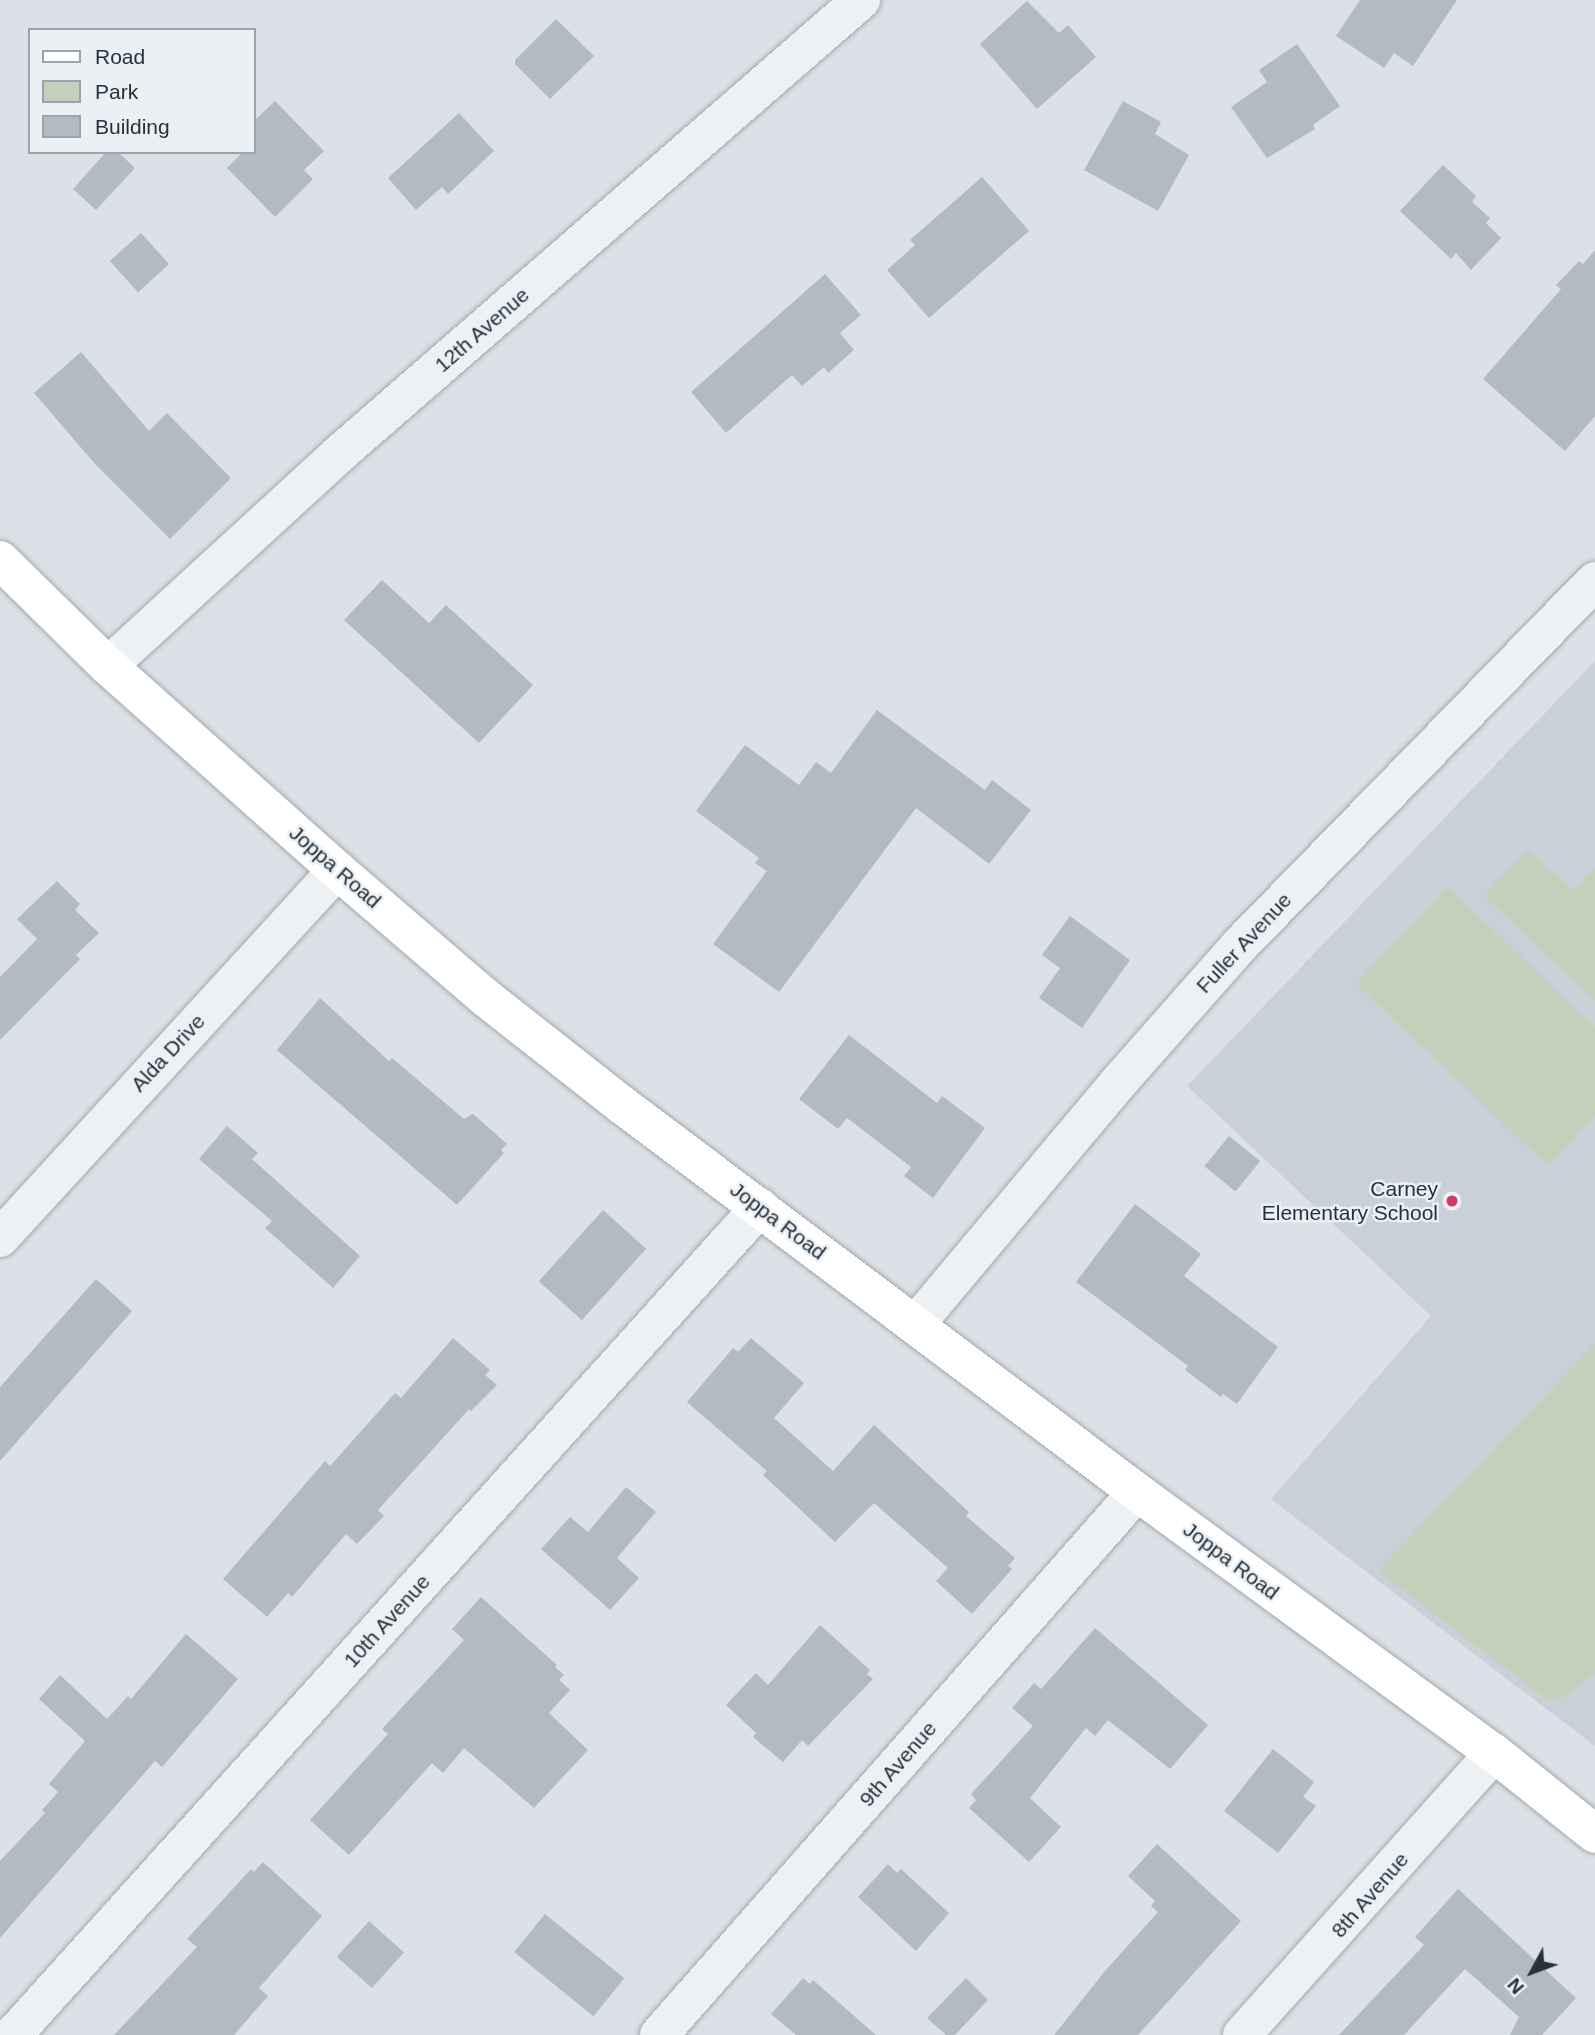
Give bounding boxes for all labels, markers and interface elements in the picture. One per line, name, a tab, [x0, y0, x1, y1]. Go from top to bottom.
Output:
legend	[28, 28, 256, 154]
text: Road	[95, 45, 145, 68]
text: Park	[95, 80, 138, 103]
text: Building	[95, 115, 170, 138]
street label: 12th Avenue	[429, 282, 535, 378]
street label: Joppa Road	[284, 820, 386, 914]
street label: Fuller Avenue	[1191, 887, 1297, 999]
street label: Alda Drive	[126, 1009, 210, 1097]
place label: Carney Elementary School	[1262, 1176, 1438, 1226]
street label: Joppa Road	[725, 1177, 831, 1265]
marker: Carney Elementary School	[1444, 1193, 1460, 1209]
street label: Joppa Road	[1178, 1517, 1284, 1605]
street label: 10th Avenue	[338, 1569, 436, 1673]
street label: 9th Avenue	[854, 1716, 942, 1812]
street label: 8th Avenue	[1326, 1847, 1414, 1943]
north arrow	[1497, 1937, 1567, 2007]
text: N	[1503, 1974, 1528, 1998]

